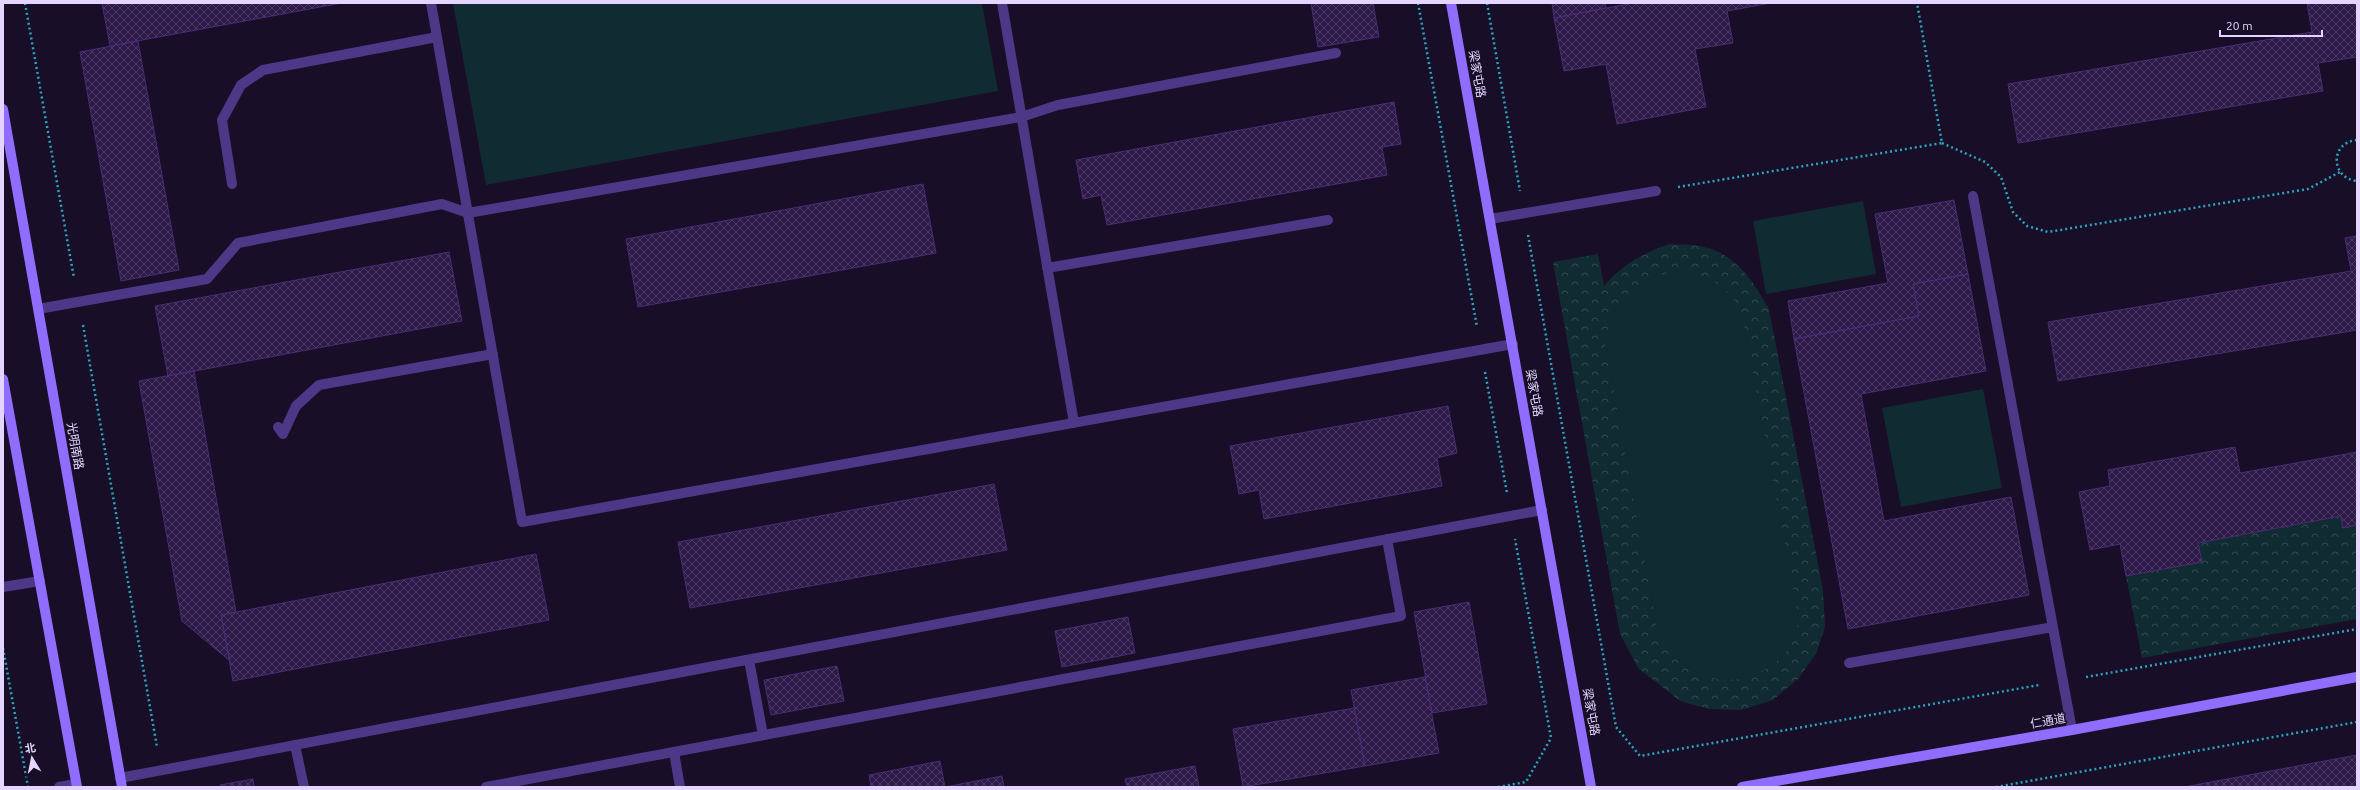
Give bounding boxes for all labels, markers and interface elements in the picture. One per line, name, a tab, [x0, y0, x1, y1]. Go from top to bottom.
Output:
scale bar	[2220, 12, 2322, 38]
text: 20 m	[2226, 19, 2253, 32]
street label: 梁家屯路	[1467, 49, 1488, 99]
street label: 梁家屯路	[1524, 368, 1545, 418]
street label: 光明南路	[65, 421, 86, 471]
street label: 梁家屯路	[1581, 687, 1602, 737]
street label: 仁通道	[2029, 711, 2067, 730]
north arrow	[12, 738, 52, 778]
text: 北	[24, 741, 37, 755]

